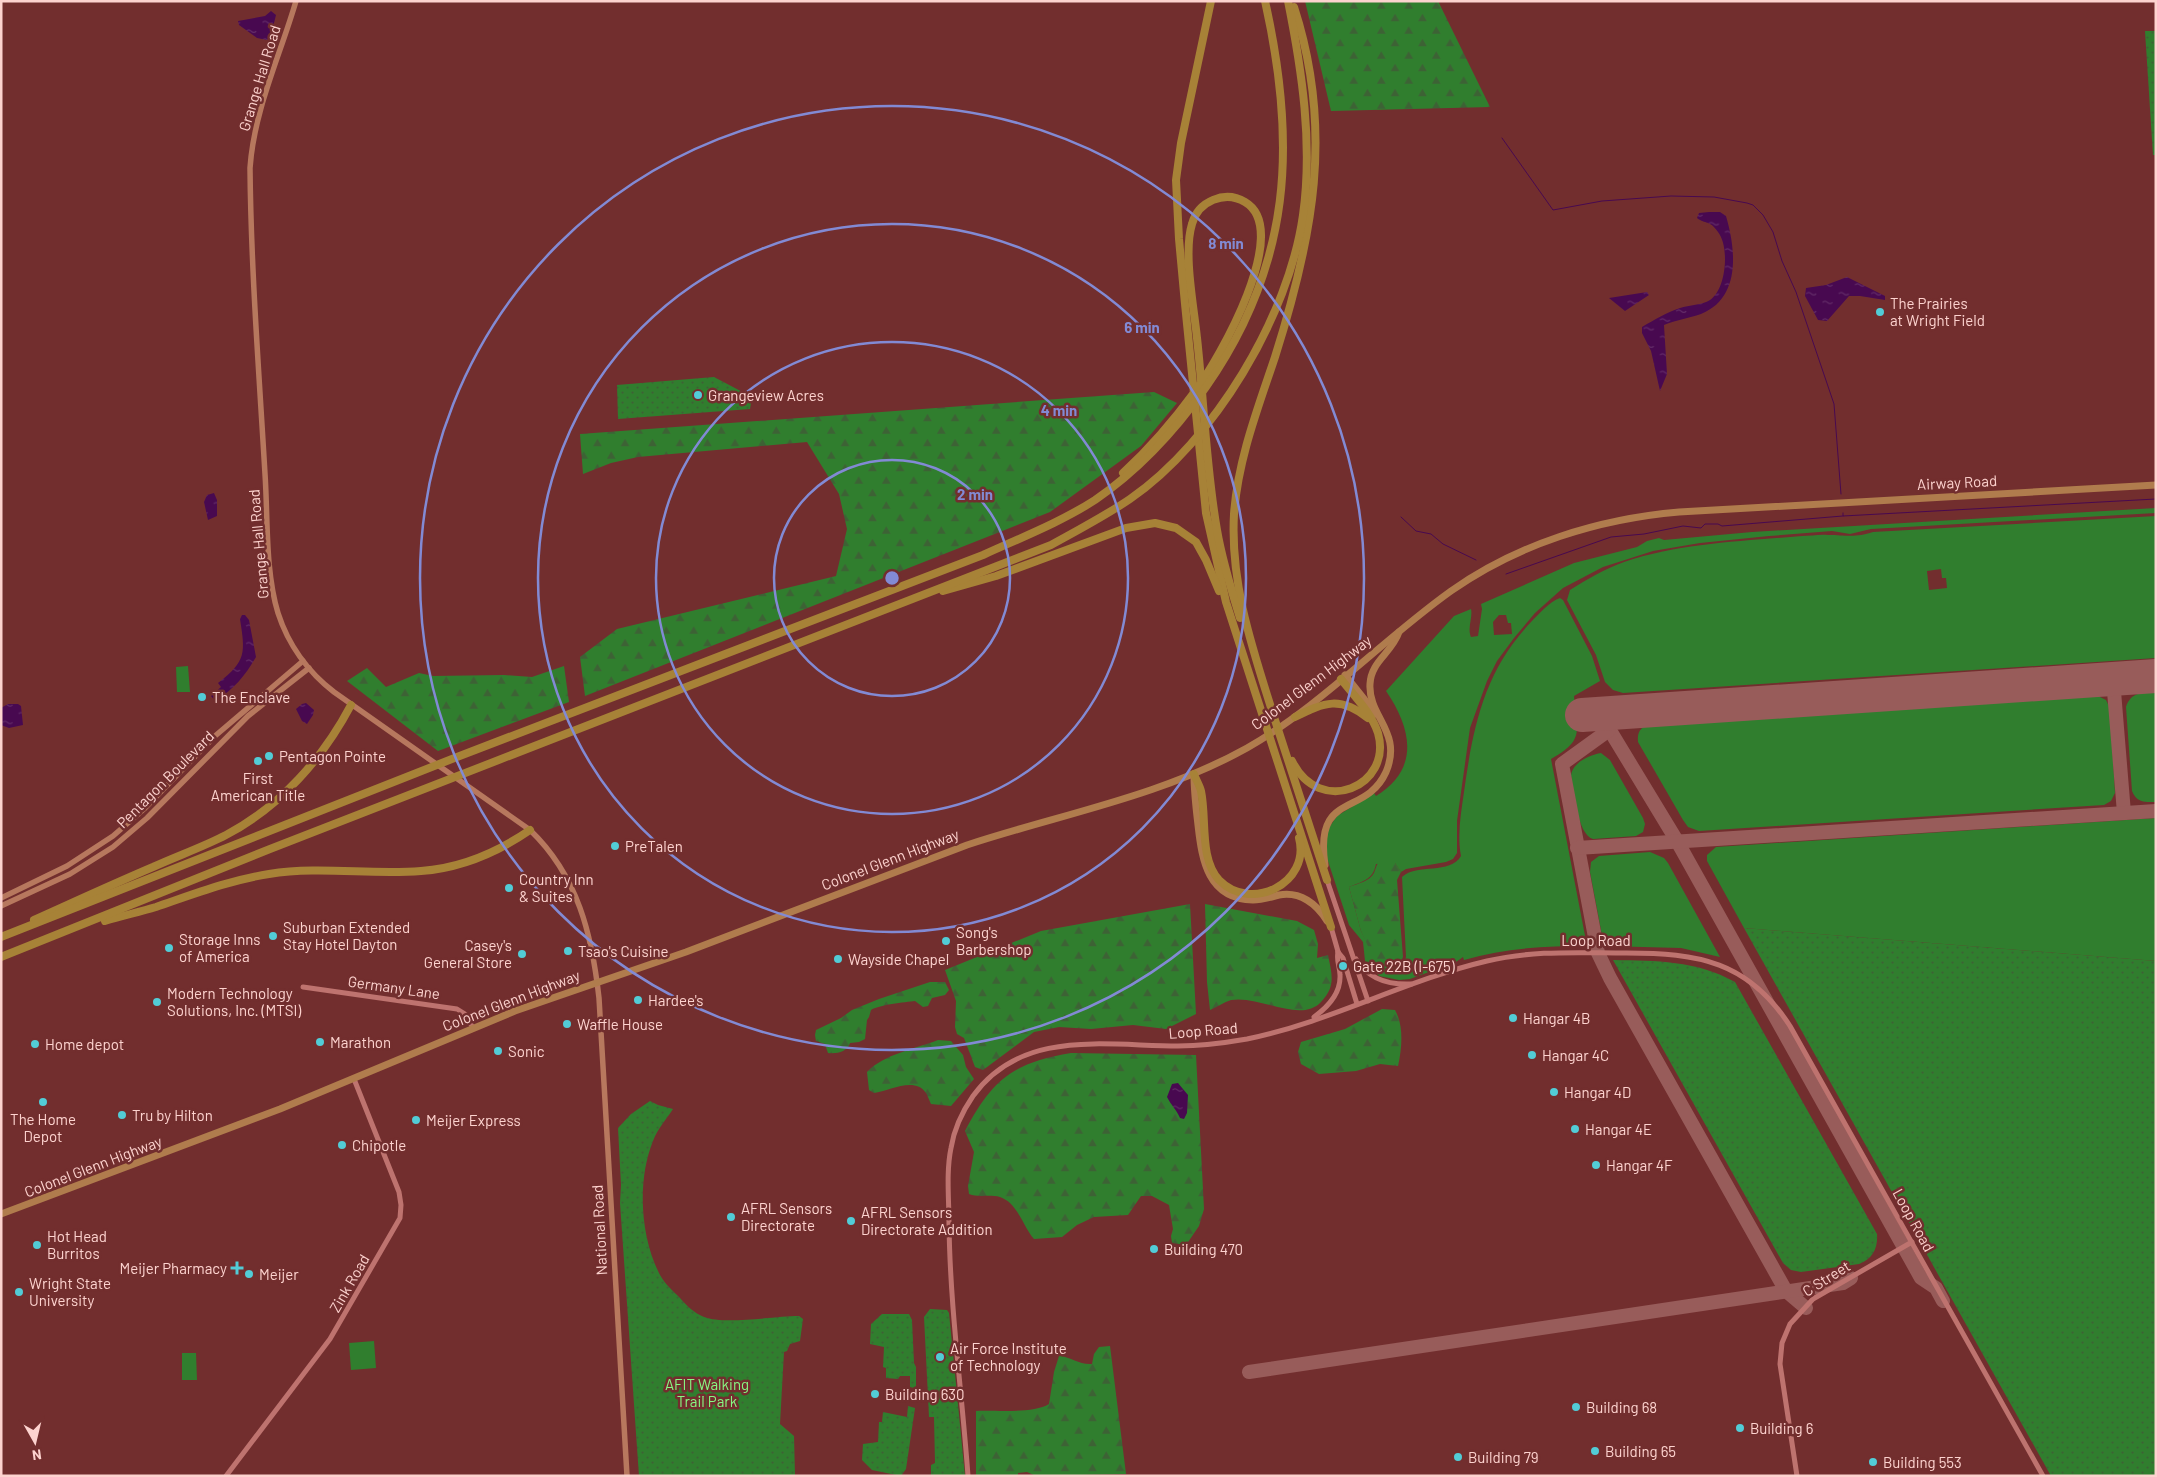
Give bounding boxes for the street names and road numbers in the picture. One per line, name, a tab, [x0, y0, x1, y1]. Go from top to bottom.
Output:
street label: Grange Hall Road	[234, 23, 284, 133]
street label: Airway Road	[1917, 471, 1997, 493]
street label: Grange Hall Road	[244, 488, 272, 600]
street label: Colonel Glenn Highway	[1247, 631, 1375, 733]
street label: Pentagon Boulevard	[113, 727, 217, 831]
street label: Colonel Glenn Highway	[819, 824, 961, 894]
street label: Loop Road	[1561, 931, 1631, 949]
street label: Colonel Glenn Highway	[440, 965, 582, 1035]
street label: Germany Lane	[347, 972, 441, 1002]
street label: Loop Road	[1168, 1018, 1238, 1042]
street label: Colonel Glenn Highway	[22, 1131, 164, 1201]
street label: National Road	[588, 1184, 610, 1276]
street label: Loop Road	[1889, 1185, 1939, 1255]
street label: Zink Road	[325, 1251, 373, 1315]
street label: C Street	[1799, 1256, 1853, 1300]

